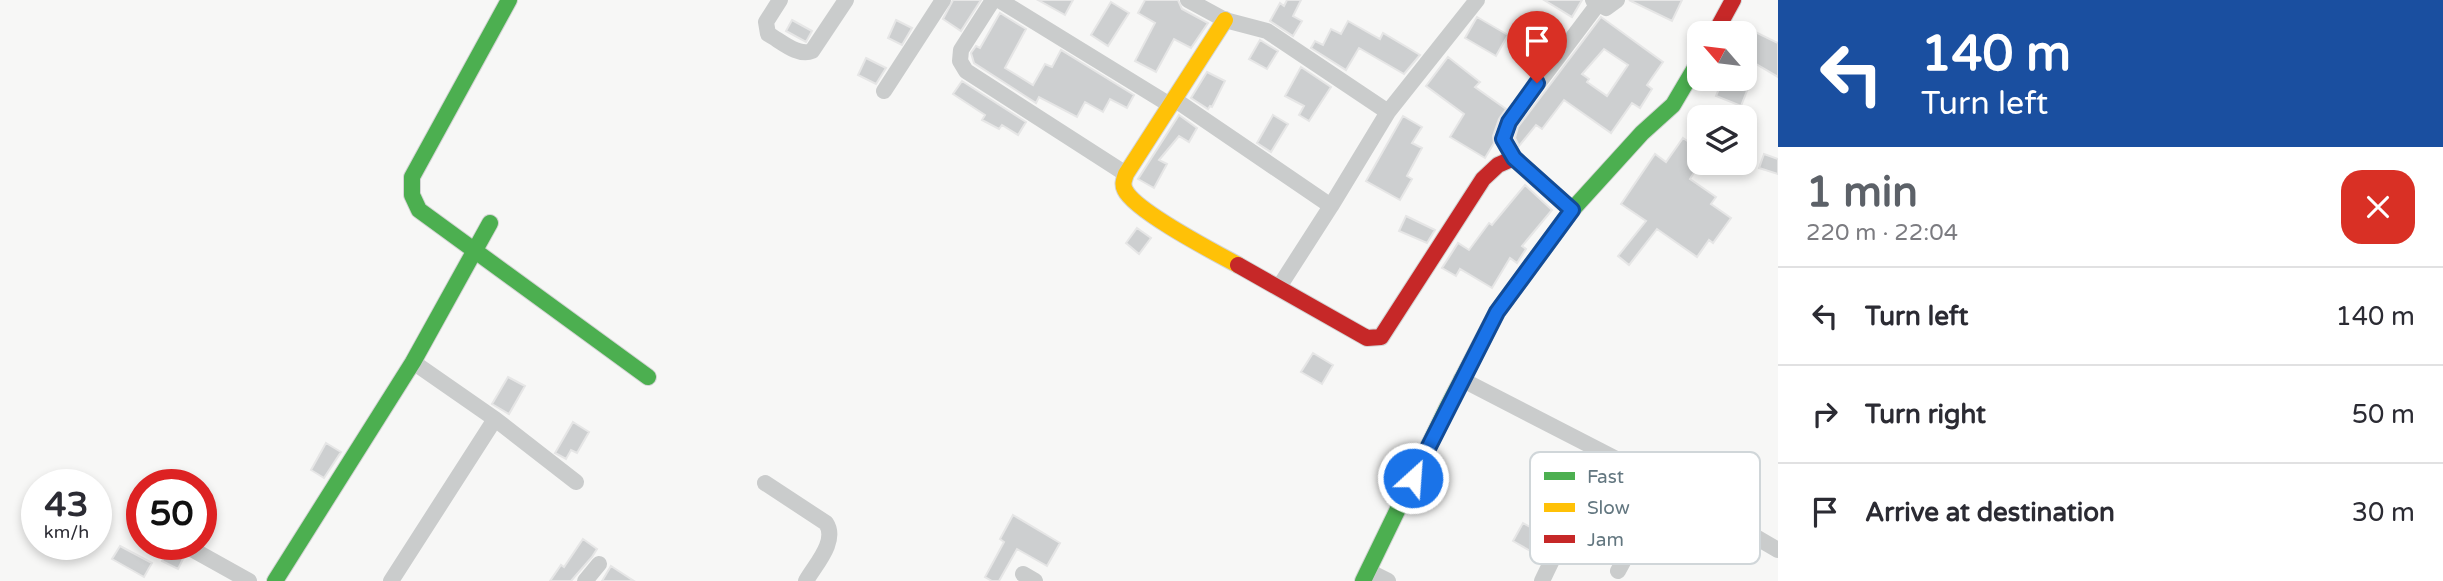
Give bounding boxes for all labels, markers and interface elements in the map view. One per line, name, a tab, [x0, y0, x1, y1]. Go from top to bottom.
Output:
pin	[1507, 11, 1567, 83]
north arrow	[1687, 21, 1757, 91]
map controls	[1687, 21, 1757, 175]
icon: arrive	[1518, 22, 1556, 60]
text: 140 m	[1921, 25, 2071, 84]
icon: left	[1806, 28, 1897, 119]
text: Turn left	[1921, 85, 2048, 123]
button: layers	[1687, 105, 1757, 175]
text: 1 min	[1806, 167, 1918, 218]
button: close	[2341, 170, 2415, 244]
text: 220 m · 22:04	[1806, 219, 1958, 247]
icon: left	[1806, 297, 1844, 335]
text: Turn left	[1865, 301, 1968, 332]
text: 140 m	[2335, 301, 2415, 332]
icon: right	[1806, 395, 1844, 433]
text: Turn right	[1865, 399, 1986, 430]
text: 50 m	[2352, 399, 2415, 430]
position arrow	[1376, 441, 1450, 515]
legend	[1530, 452, 1760, 564]
text: Fast	[1587, 466, 1624, 488]
speed limit sign: 50	[126, 469, 217, 560]
text: 43	[45, 484, 88, 526]
icon: arrive	[1806, 493, 1844, 531]
text: Slow	[1587, 497, 1630, 519]
text: Arrive at destination	[1865, 497, 2115, 528]
text: 30 m	[2352, 497, 2415, 528]
text: km/h	[44, 521, 89, 543]
text: Jam	[1587, 529, 1624, 551]

